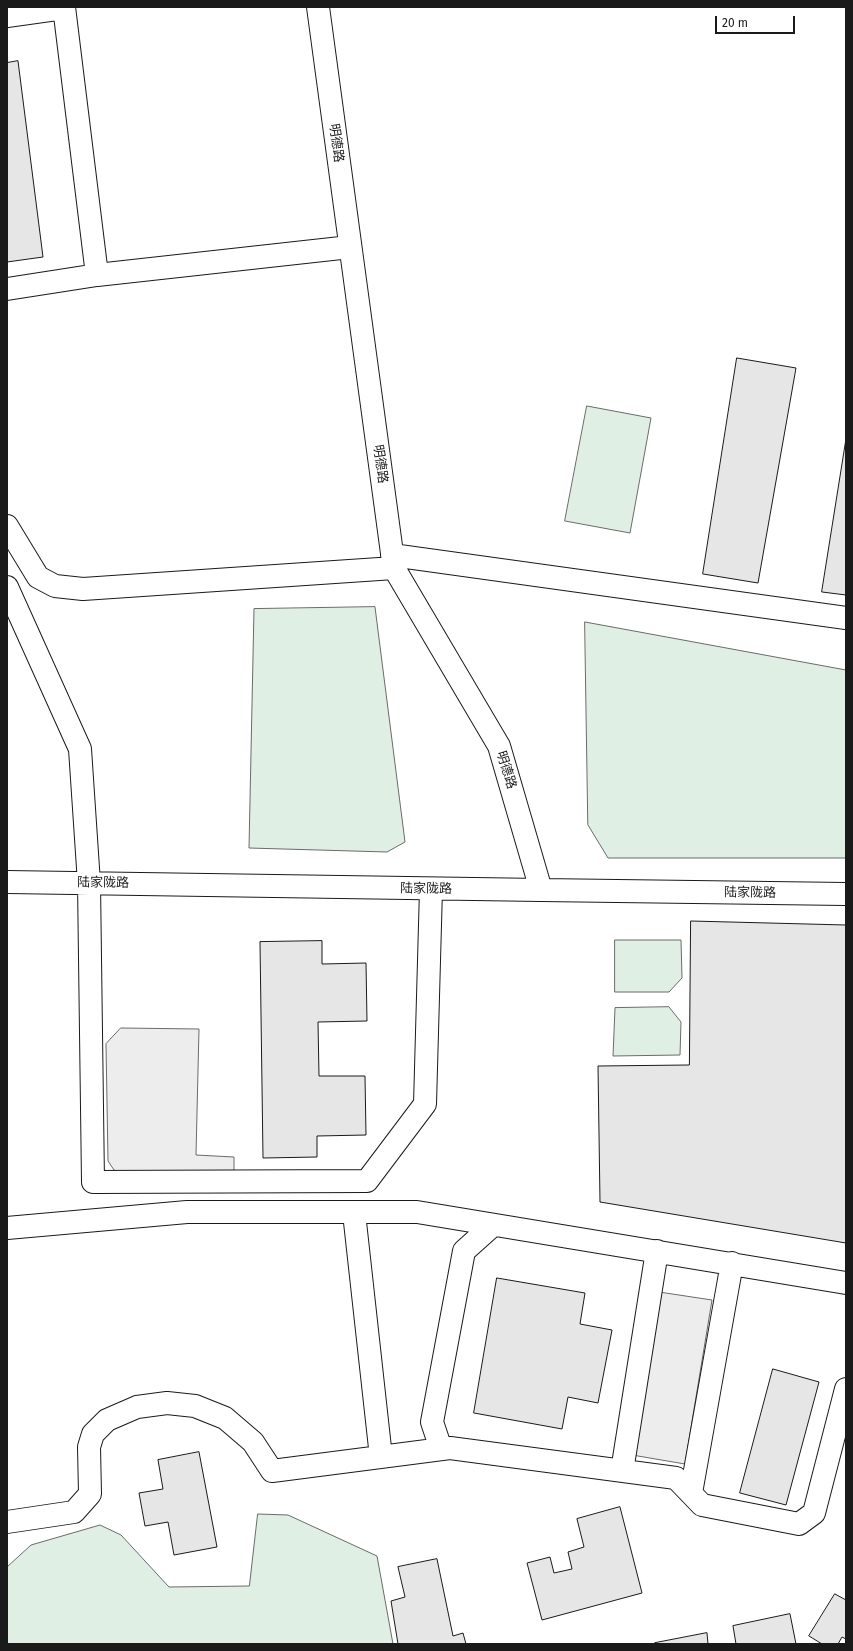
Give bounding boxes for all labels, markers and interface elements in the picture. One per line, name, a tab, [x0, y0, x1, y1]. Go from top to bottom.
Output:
scale bar	[717, 8, 797, 34]
text: 20 m	[722, 16, 748, 30]
street label: 明德路	[326, 123, 346, 163]
street label: 明德路	[370, 444, 390, 484]
street label: 明德路	[493, 749, 519, 791]
street label: 陆家陇路	[77, 875, 129, 891]
street label: 陆家陇路	[400, 881, 452, 897]
street label: 陆家陇路	[724, 885, 776, 901]

